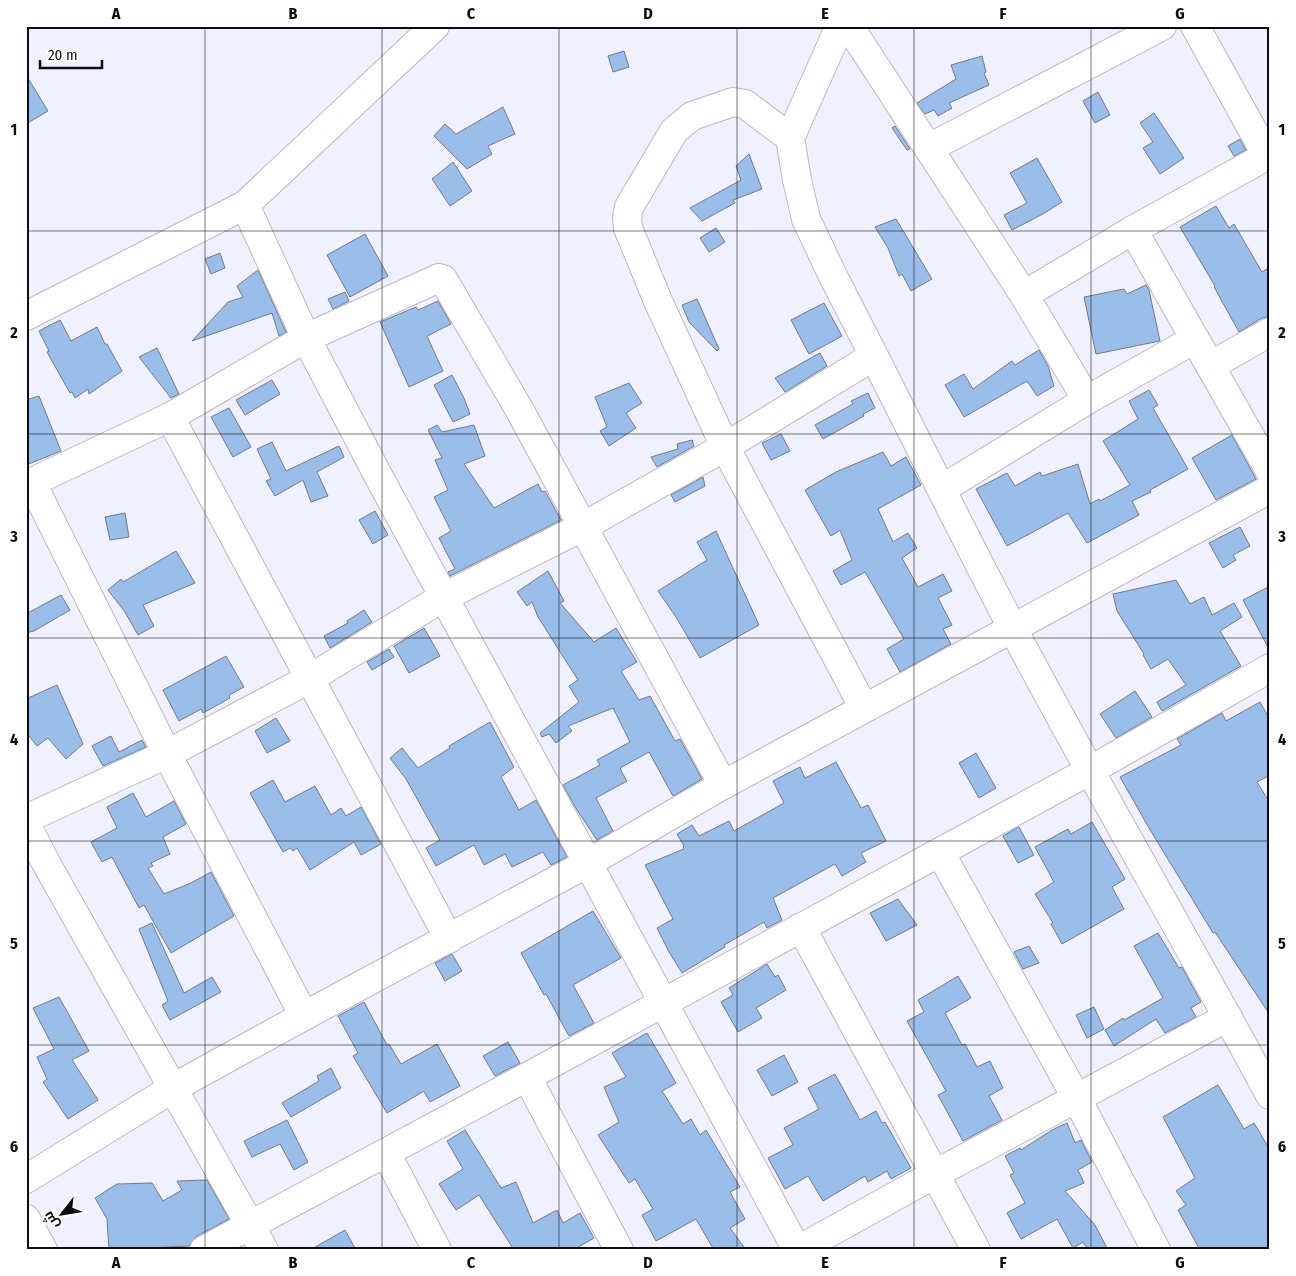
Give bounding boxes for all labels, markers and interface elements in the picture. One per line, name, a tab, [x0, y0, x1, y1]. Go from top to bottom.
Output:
text: A	[111, 4, 121, 23]
text: B	[289, 4, 298, 23]
text: C	[467, 4, 476, 23]
text: D	[643, 4, 653, 23]
text: E	[821, 4, 829, 23]
text: F	[999, 4, 1007, 23]
text: G	[1175, 4, 1185, 23]
scale bar	[40, 38, 102, 70]
text: 20 m	[48, 46, 78, 64]
text: 1	[11, 120, 17, 139]
text: 1	[1279, 120, 1285, 139]
text: 2	[9, 323, 18, 342]
text: 2	[1277, 323, 1286, 342]
text: 3	[9, 527, 18, 546]
text: 3	[1277, 527, 1286, 546]
text: 4	[10, 730, 18, 749]
text: 4	[1278, 730, 1286, 749]
text: 5	[10, 934, 18, 953]
text: 5	[1278, 934, 1286, 953]
text: 6	[10, 1137, 18, 1156]
text: 6	[1278, 1137, 1286, 1156]
north arrow	[38, 1188, 88, 1238]
text: ش	[39, 1208, 63, 1233]
text: A	[111, 1253, 121, 1272]
text: B	[289, 1253, 298, 1272]
text: C	[467, 1253, 476, 1272]
text: D	[643, 1253, 653, 1272]
text: E	[821, 1253, 829, 1272]
text: F	[999, 1253, 1007, 1272]
text: G	[1175, 1253, 1185, 1272]

